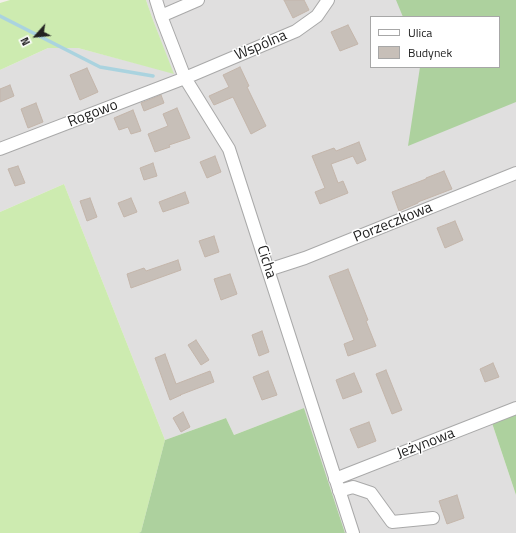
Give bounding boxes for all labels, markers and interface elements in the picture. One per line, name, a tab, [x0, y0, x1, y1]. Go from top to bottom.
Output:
north arrow	[16, 16, 56, 56]
legend	[370, 16, 500, 68]
text: Ulica	[408, 23, 432, 42]
street label: Wspólna	[232, 27, 290, 65]
text: N	[16, 34, 34, 48]
text: Budynek	[408, 43, 452, 62]
street label: Rogowo	[66, 96, 120, 132]
street label: Porzeczkowa	[351, 199, 435, 247]
street label: Cicha	[252, 243, 280, 281]
street label: Jeżynowa	[394, 425, 458, 463]

